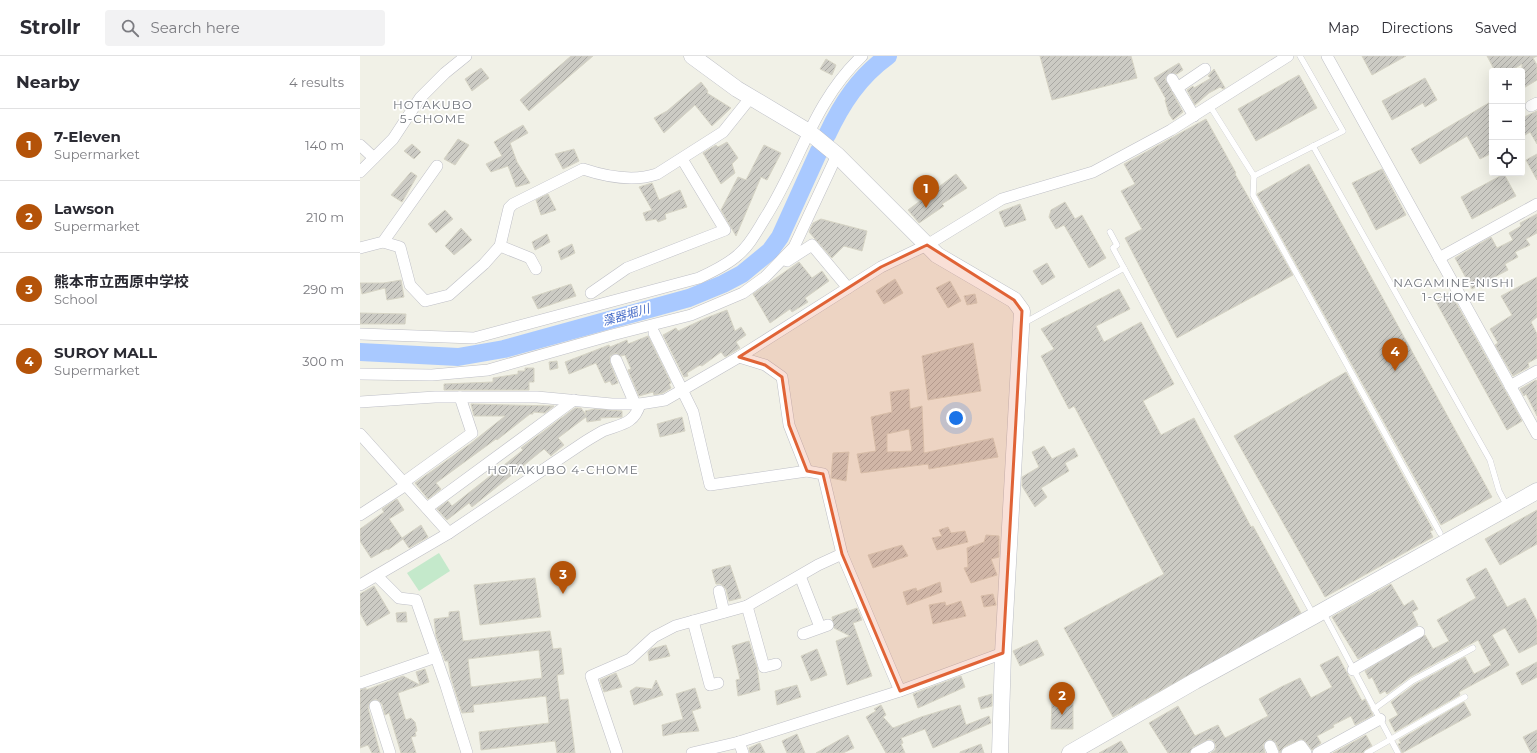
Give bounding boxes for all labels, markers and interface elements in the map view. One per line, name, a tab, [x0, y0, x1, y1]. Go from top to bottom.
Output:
search box	[105, 10, 385, 46]
text: Strollr	[20, 16, 81, 39]
icon: search	[119, 17, 141, 39]
text: Search here	[151, 18, 240, 37]
text: Map	[1328, 19, 1359, 37]
text: Directions	[1381, 19, 1453, 37]
text: Saved	[1475, 19, 1517, 37]
map controls	[1489, 68, 1525, 176]
button: +	[1489, 68, 1525, 104]
text: Nearby	[16, 72, 80, 92]
text: 4 results	[289, 74, 344, 90]
district label: HOTAKUBO 5-CHOME	[393, 97, 473, 126]
button: −	[1489, 104, 1525, 140]
text: 7-Eleven	[54, 127, 121, 146]
text: 1	[26, 137, 32, 153]
text: 140 m	[305, 137, 344, 153]
button: locate	[1489, 140, 1525, 176]
text: Supermarket	[54, 146, 140, 162]
pin: 1	[913, 175, 939, 208]
text: Lawson	[54, 199, 114, 218]
text: 2	[25, 209, 33, 225]
text: 210 m	[306, 209, 344, 225]
text: Supermarket	[54, 218, 140, 234]
text: 熊本市立西原中学校	[54, 272, 189, 291]
district label: NAGAMINE-NISHI 1-CHOME	[1393, 275, 1515, 304]
text: 3	[25, 281, 33, 297]
text: 290 m	[303, 281, 344, 297]
text: School	[54, 291, 98, 307]
water label: 藻器堀川	[601, 300, 653, 328]
pin: 4	[1382, 338, 1408, 371]
text: SUROY MALL	[54, 343, 157, 362]
text: 4	[25, 353, 33, 369]
text: 300 m	[302, 353, 344, 369]
text: Supermarket	[54, 362, 140, 378]
your location	[946, 408, 966, 428]
district label: HOTAKUBO 4-CHOME	[487, 462, 639, 477]
pin: 3	[550, 561, 576, 594]
pin: 2	[1049, 682, 1075, 715]

